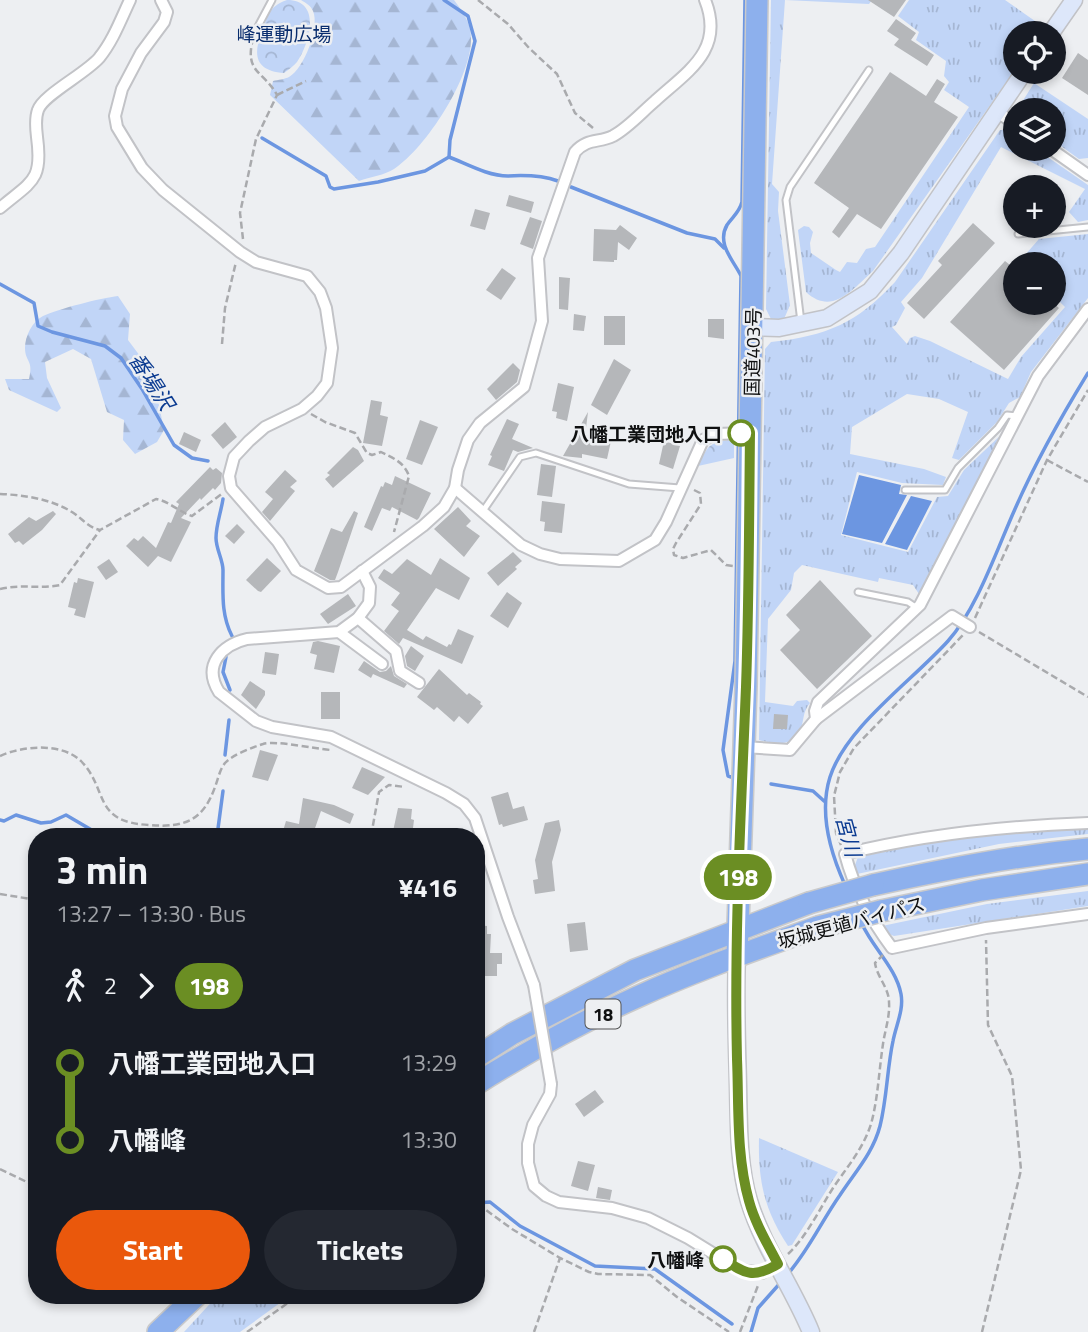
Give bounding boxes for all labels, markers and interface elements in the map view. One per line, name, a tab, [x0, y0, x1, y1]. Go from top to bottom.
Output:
park label: 峰運動広場	[236, 19, 332, 48]
map controls	[1003, 21, 1066, 315]
button: locate	[1003, 21, 1066, 84]
button: layers	[1003, 98, 1066, 161]
button: +	[1003, 175, 1066, 238]
button: −	[1003, 252, 1066, 315]
street label: 国道403号	[737, 307, 767, 397]
water label: 番場沢	[121, 346, 184, 419]
place label: 八幡工業団地入口	[570, 419, 722, 448]
marker: 八幡工業団地入口	[728, 420, 754, 446]
water label: 宮川	[828, 812, 870, 862]
text: 3 min	[56, 841, 148, 899]
line badge: 198	[698, 854, 778, 900]
text: 198	[718, 859, 758, 895]
text: ¥416	[399, 868, 457, 907]
street label: 坂城更埴バイパス	[774, 888, 928, 956]
text: 13:27 – 13:30 · Bus	[56, 896, 246, 931]
icon: walk	[56, 967, 94, 1005]
icon: forward	[127, 967, 165, 1005]
text: 2	[104, 968, 117, 1003]
text: 198	[189, 968, 229, 1004]
road number: 18	[586, 1000, 620, 1028]
text: 八幡工業団地入口	[108, 1044, 316, 1083]
text: 13:29	[400, 1045, 457, 1080]
text: 八幡峰	[108, 1121, 186, 1160]
text: 13:30	[400, 1122, 457, 1157]
button: Start	[56, 1210, 250, 1290]
button: Tickets	[264, 1210, 457, 1290]
place label: 八幡峰	[647, 1245, 704, 1274]
marker: 八幡峰	[710, 1246, 736, 1272]

